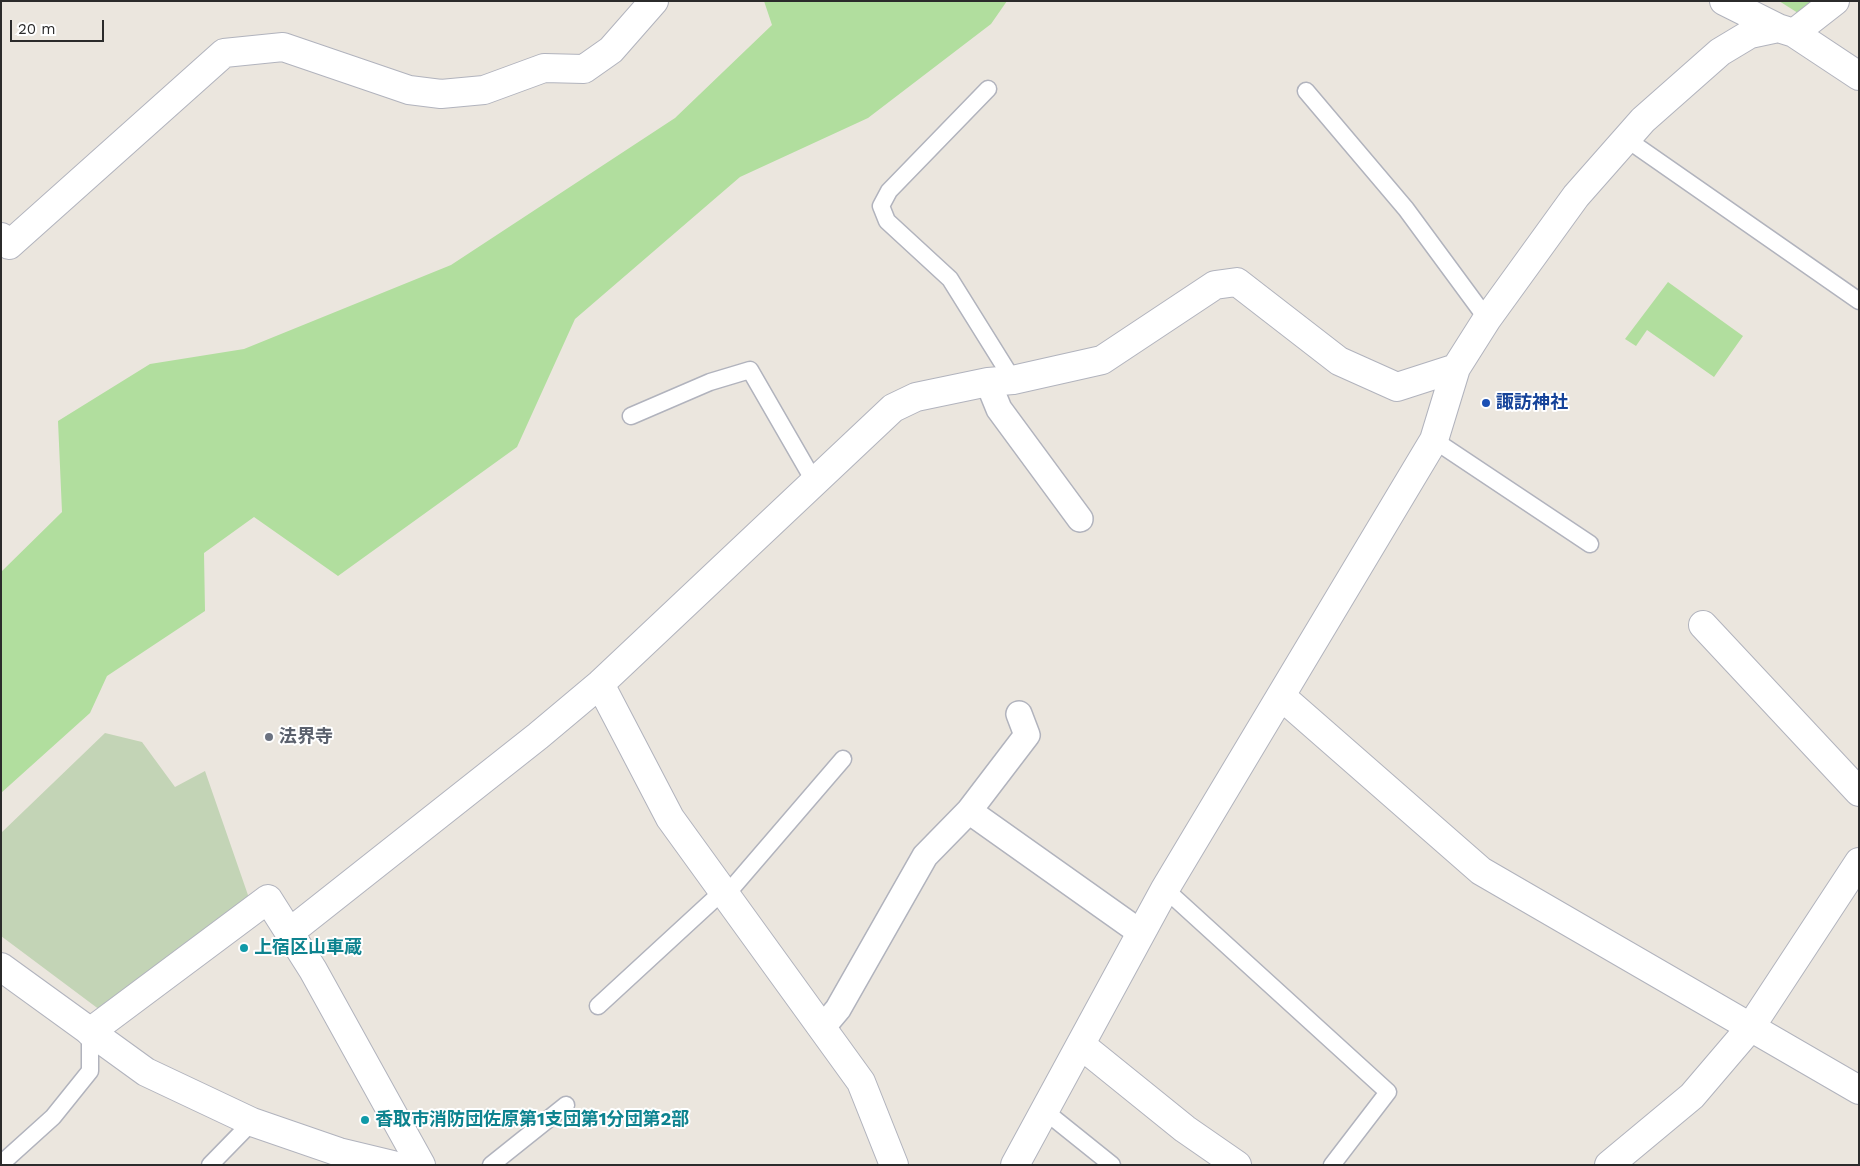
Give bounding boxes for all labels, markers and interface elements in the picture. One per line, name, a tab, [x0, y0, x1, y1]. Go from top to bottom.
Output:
scale bar	[12, 10, 106, 42]
text: 20 m	[18, 20, 56, 38]
place label: 諏訪神社	[1496, 392, 1568, 414]
marker: 諏訪神社	[1480, 397, 1492, 409]
place label: 法界寺	[279, 726, 333, 748]
marker: 法界寺	[263, 731, 275, 743]
place label: 上宿区山車蔵	[254, 937, 362, 959]
marker: 上宿区山車蔵	[238, 942, 250, 954]
place label: 香取市消防団佐原第1支団第1分団第2部	[375, 1109, 689, 1131]
marker: 香取市消防団佐原第1支団第1分団第2部	[359, 1114, 371, 1126]

